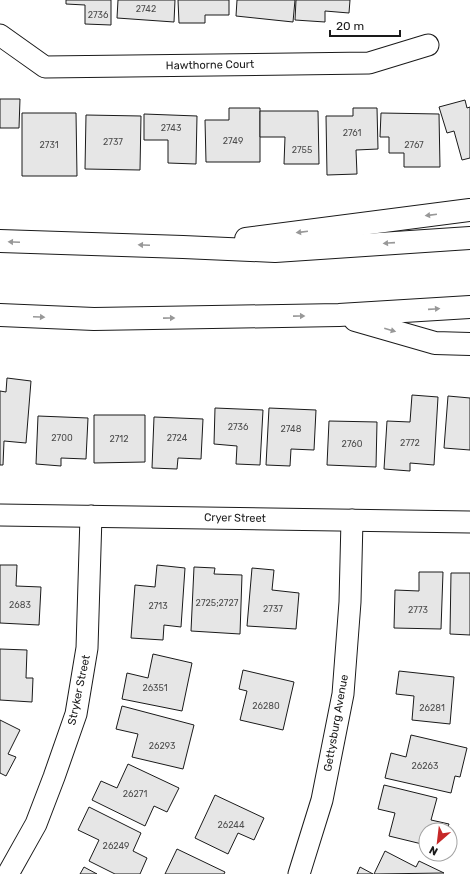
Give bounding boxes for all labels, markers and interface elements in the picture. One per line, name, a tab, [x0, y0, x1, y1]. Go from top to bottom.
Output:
house number: 2742	[136, 4, 156, 14]
house number: 2736	[88, 10, 109, 20]
scale bar	[330, 12, 400, 38]
text: 20 m	[336, 19, 364, 33]
street label: Hawthorne Court	[166, 58, 255, 72]
house number: 2743	[161, 123, 181, 133]
house number: 2761	[343, 128, 361, 138]
house number: 2749	[223, 136, 243, 146]
house number: 2737	[103, 137, 123, 147]
house number: 2731	[40, 140, 59, 150]
house number: 2767	[404, 140, 424, 150]
house number: 2755	[292, 145, 312, 155]
one-way arrow	[425, 212, 437, 218]
one-way arrow	[296, 228, 308, 235]
one-way arrow	[8, 238, 20, 245]
one-way arrow	[383, 240, 395, 247]
one-way arrow	[138, 242, 150, 249]
one-way arrow	[428, 306, 440, 313]
one-way arrow	[293, 313, 306, 319]
one-way arrow	[33, 314, 46, 320]
one-way arrow	[163, 315, 176, 321]
one-way arrow	[384, 327, 396, 333]
house number: 2736	[228, 422, 249, 432]
house number: 2748	[281, 424, 302, 434]
house number: 2700	[51, 433, 73, 443]
house number: 2724	[167, 433, 188, 443]
house number: 2712	[109, 434, 129, 444]
house number: 2772	[400, 438, 420, 448]
house number: 2760	[342, 439, 363, 449]
street label: Cryer Street	[204, 511, 267, 525]
house number: 2725;2727	[196, 598, 239, 608]
house number: 2683	[9, 600, 31, 610]
house number: 2713	[148, 601, 168, 611]
house number: 2737	[263, 604, 283, 614]
house number: 2773	[408, 605, 428, 615]
street label: Stryker Street	[65, 653, 93, 726]
street label: Gettysburg Avenue	[321, 673, 351, 773]
house number: 26351	[142, 683, 168, 693]
house number: 26280	[252, 701, 280, 711]
house number: 26281	[419, 703, 445, 713]
house number: 26293	[149, 741, 175, 751]
house number: 26263	[412, 761, 438, 771]
house number: 26271	[123, 789, 147, 799]
house number: 26244	[217, 820, 245, 830]
north arrow	[418, 822, 458, 862]
house number: 26249	[103, 841, 129, 851]
text: N	[427, 843, 440, 858]

